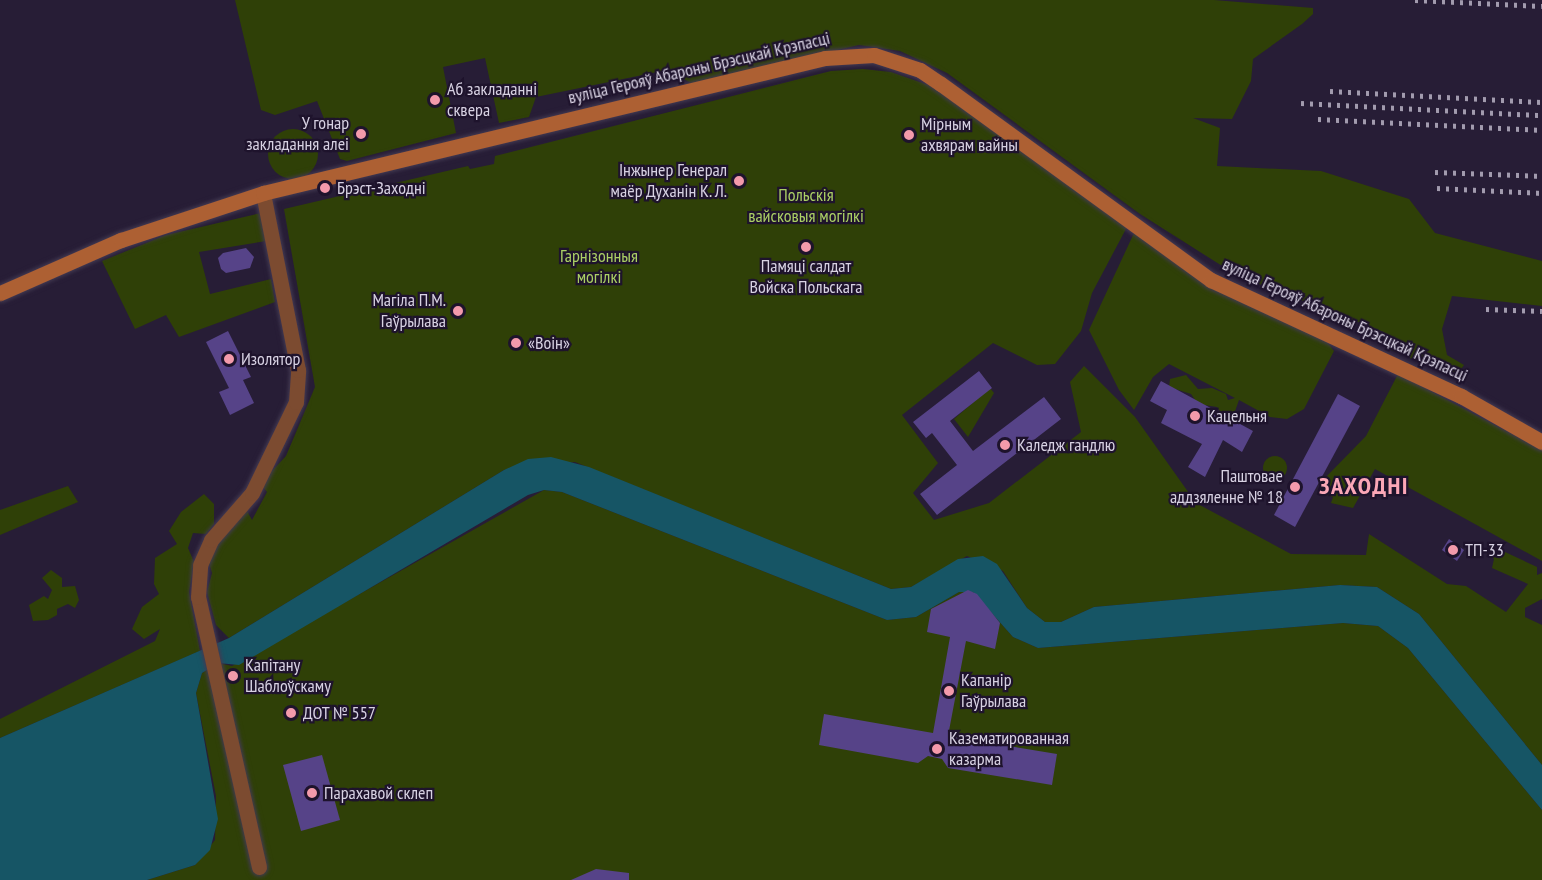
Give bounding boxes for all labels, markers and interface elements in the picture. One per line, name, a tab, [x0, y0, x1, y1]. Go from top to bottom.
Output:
street label: вуліца Герояў Абароны Брэсцкай Крэпасці	[565, 27, 833, 109]
place label: Аб закладанні сквера	[447, 79, 537, 122]
marker: Аб закладанні сквера	[428, 93, 442, 107]
place label: У гонар закладання алеі	[246, 113, 349, 156]
place label: Мірным ахвярам вайны	[921, 114, 1018, 156]
marker: У гонар закладання алеі	[354, 127, 368, 141]
marker: Мірным ахвярам вайны	[902, 128, 916, 142]
place label: Інжынер Генерал маёр Духанін К. Л.	[609, 160, 727, 202]
marker: Інжынер Генерал маёр Духанін К. Л.	[732, 174, 746, 188]
place label: Брэст-Заходні	[337, 177, 426, 199]
marker: Брэст-Заходні	[318, 181, 332, 195]
park label: Польскія вайсковыя могілкі	[748, 185, 864, 228]
marker: Памяці салдат Войска Польскага	[799, 240, 813, 254]
park label: Гарнізонныя могілкі	[560, 246, 638, 288]
street label: вуліца Герояў Абароны Брэсцкай Крэпасці	[1218, 253, 1472, 387]
place label: Памяці салдат Войска Польскага	[750, 256, 862, 298]
place label: Магіла П.М. Гаўрылава	[372, 290, 446, 332]
marker: Магіла П.М. Гаўрылава	[451, 304, 465, 318]
place label: «Воін»	[528, 332, 570, 354]
marker: «Воін»	[509, 336, 523, 350]
place label: Изолятор	[241, 348, 300, 370]
marker: Изолятор	[222, 352, 236, 366]
place label: Кацельня	[1207, 405, 1267, 427]
marker: Кацельня	[1188, 409, 1202, 423]
place label: Каледж гандлю	[1017, 434, 1115, 456]
marker: Каледж гандлю	[998, 438, 1012, 452]
place label: Паштовае аддзяленне № 18	[1170, 466, 1283, 508]
district label: ЗАХОДНІ	[1319, 472, 1409, 500]
marker: Паштовае аддзяленне № 18	[1288, 480, 1302, 494]
place label: ТП-33	[1465, 539, 1504, 561]
marker: ТП-33	[1446, 543, 1460, 557]
place label: Капітану Шаблоўскаму	[245, 655, 331, 698]
marker: Капітану Шаблоўскаму	[226, 669, 240, 683]
place label: Капанір Гаўрылава	[961, 670, 1026, 712]
marker: Капанір Гаўрылава	[942, 684, 956, 698]
place label: ДОТ № 557	[303, 702, 376, 724]
marker: ДОТ № 557	[284, 706, 298, 720]
place label: Казематированная казарма	[949, 728, 1069, 771]
marker: Казематированная казарма	[930, 742, 944, 756]
place label: Парахавой склеп	[324, 782, 433, 804]
marker: Парахавой склеп	[305, 786, 319, 800]

